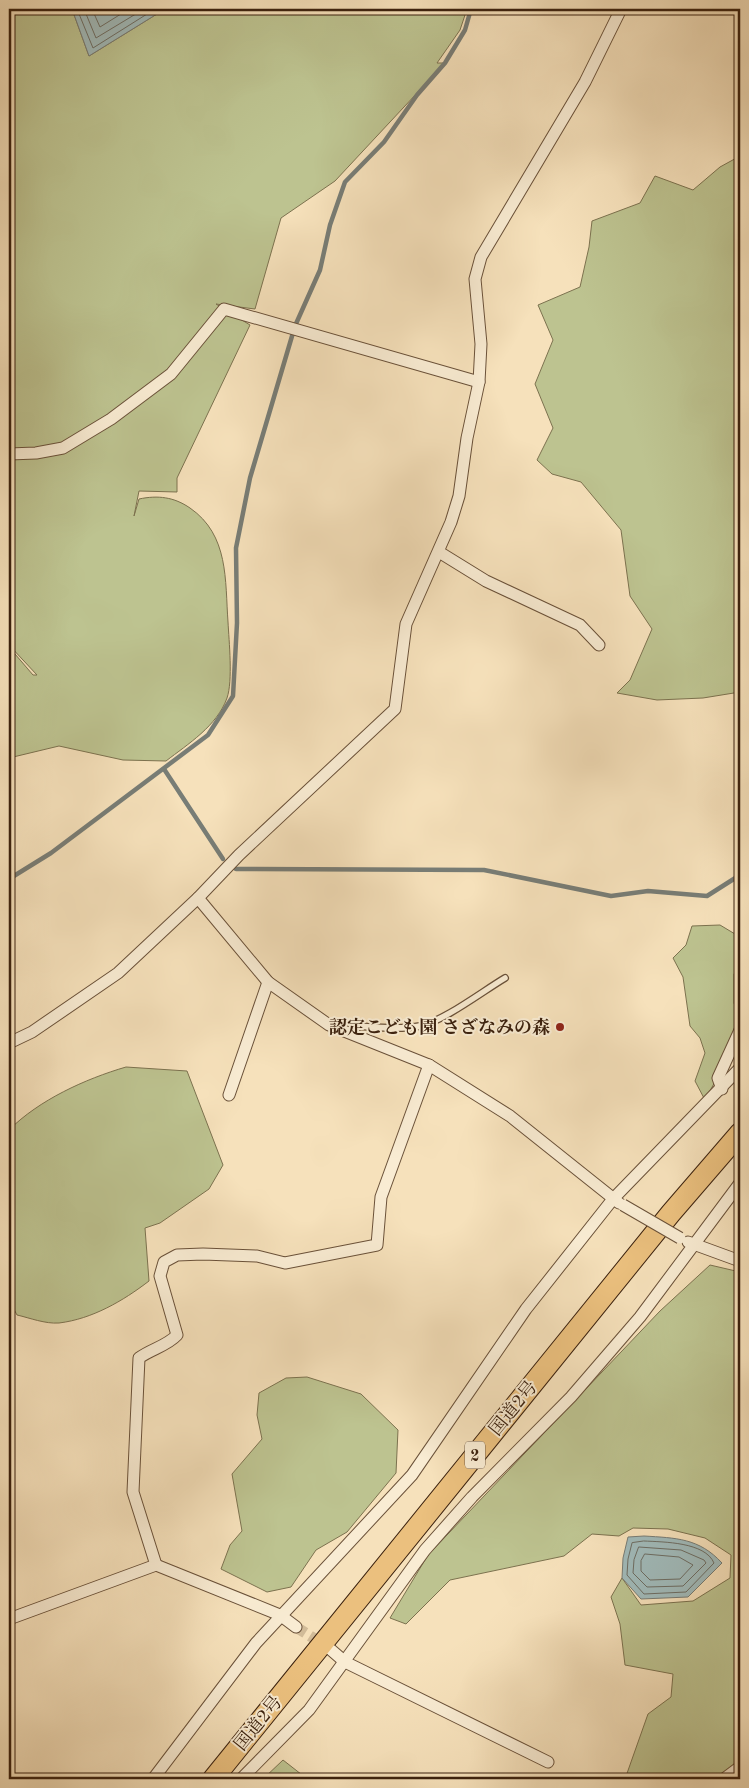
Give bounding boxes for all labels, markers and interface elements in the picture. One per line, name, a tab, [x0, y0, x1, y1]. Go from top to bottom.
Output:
place label: 認定こども園 さざなみの森	[329, 1017, 550, 1037]
marker: 認定こども園 さざなみの森	[554, 1021, 566, 1033]
street label: 国道2号	[485, 1377, 541, 1439]
road number: 2	[465, 1442, 485, 1468]
street label: 国道2号	[230, 1692, 286, 1754]

